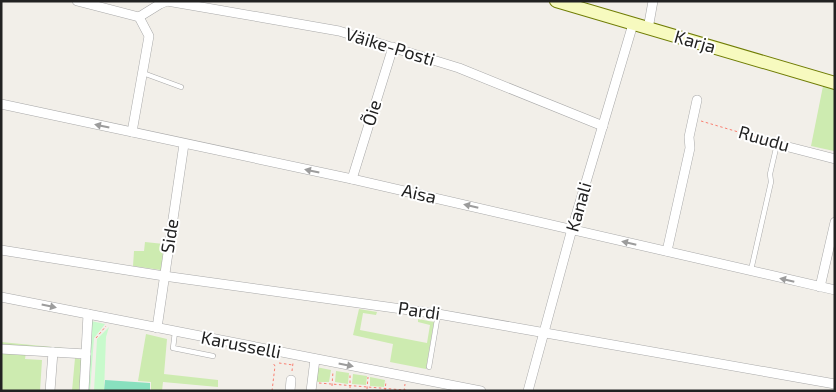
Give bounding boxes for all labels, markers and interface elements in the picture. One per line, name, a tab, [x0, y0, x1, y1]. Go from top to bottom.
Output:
street label: Väike-Posti	[343, 22, 438, 70]
street label: Karja	[672, 25, 719, 57]
street label: Õie	[357, 97, 385, 128]
street label: Ruudu	[736, 120, 792, 156]
one-way arrow	[94, 121, 110, 129]
one-way arrow	[304, 166, 320, 174]
street label: Aisa	[400, 178, 439, 208]
street label: Kanali	[560, 179, 596, 234]
one-way arrow	[463, 202, 478, 210]
street label: Side	[155, 217, 183, 255]
one-way arrow	[621, 239, 637, 247]
one-way arrow	[780, 276, 795, 284]
street label: Pardi	[397, 296, 442, 324]
one-way arrow	[41, 303, 57, 311]
street label: Karusselli	[199, 325, 283, 363]
one-way arrow	[338, 361, 354, 369]

